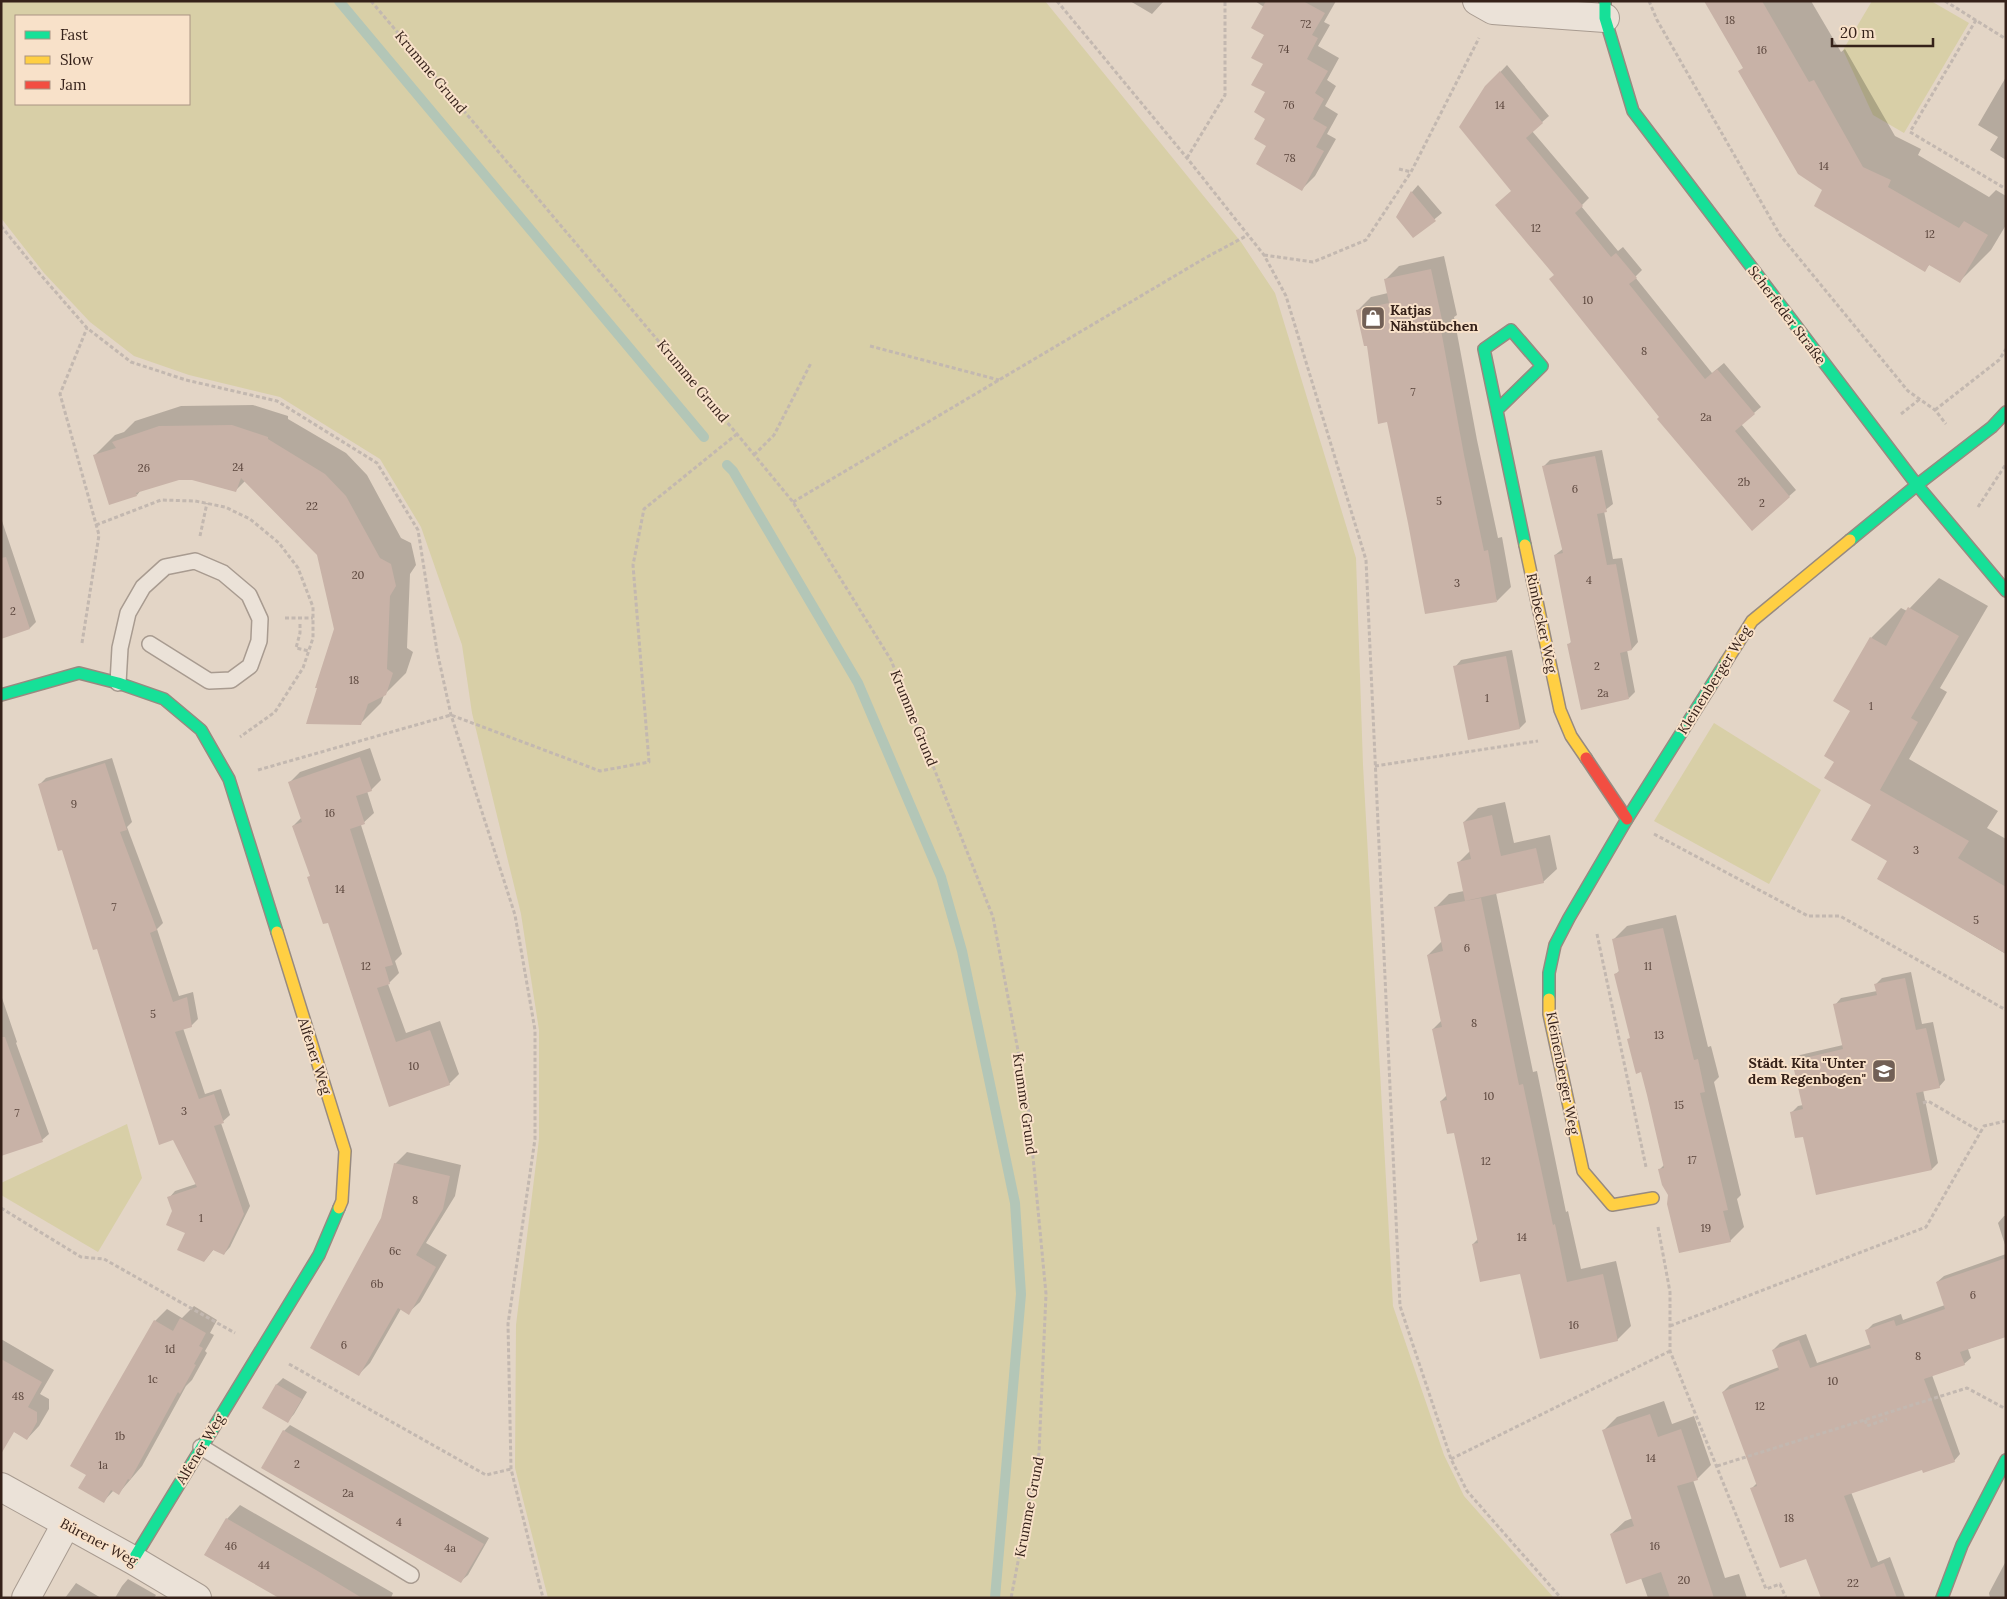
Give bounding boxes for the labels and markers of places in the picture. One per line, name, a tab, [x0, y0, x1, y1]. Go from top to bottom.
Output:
place label: Katjas Nähstübchen	[1390, 301, 1478, 335]
shop icon: Katjas Nähstübchen	[1360, 305, 1386, 331]
place label: Städt. Kita "Unter dem Regenbogen"	[1748, 1054, 1866, 1088]
school or university icon: Städt. Kita "Unter dem Regenbogen"	[1871, 1058, 1897, 1084]

